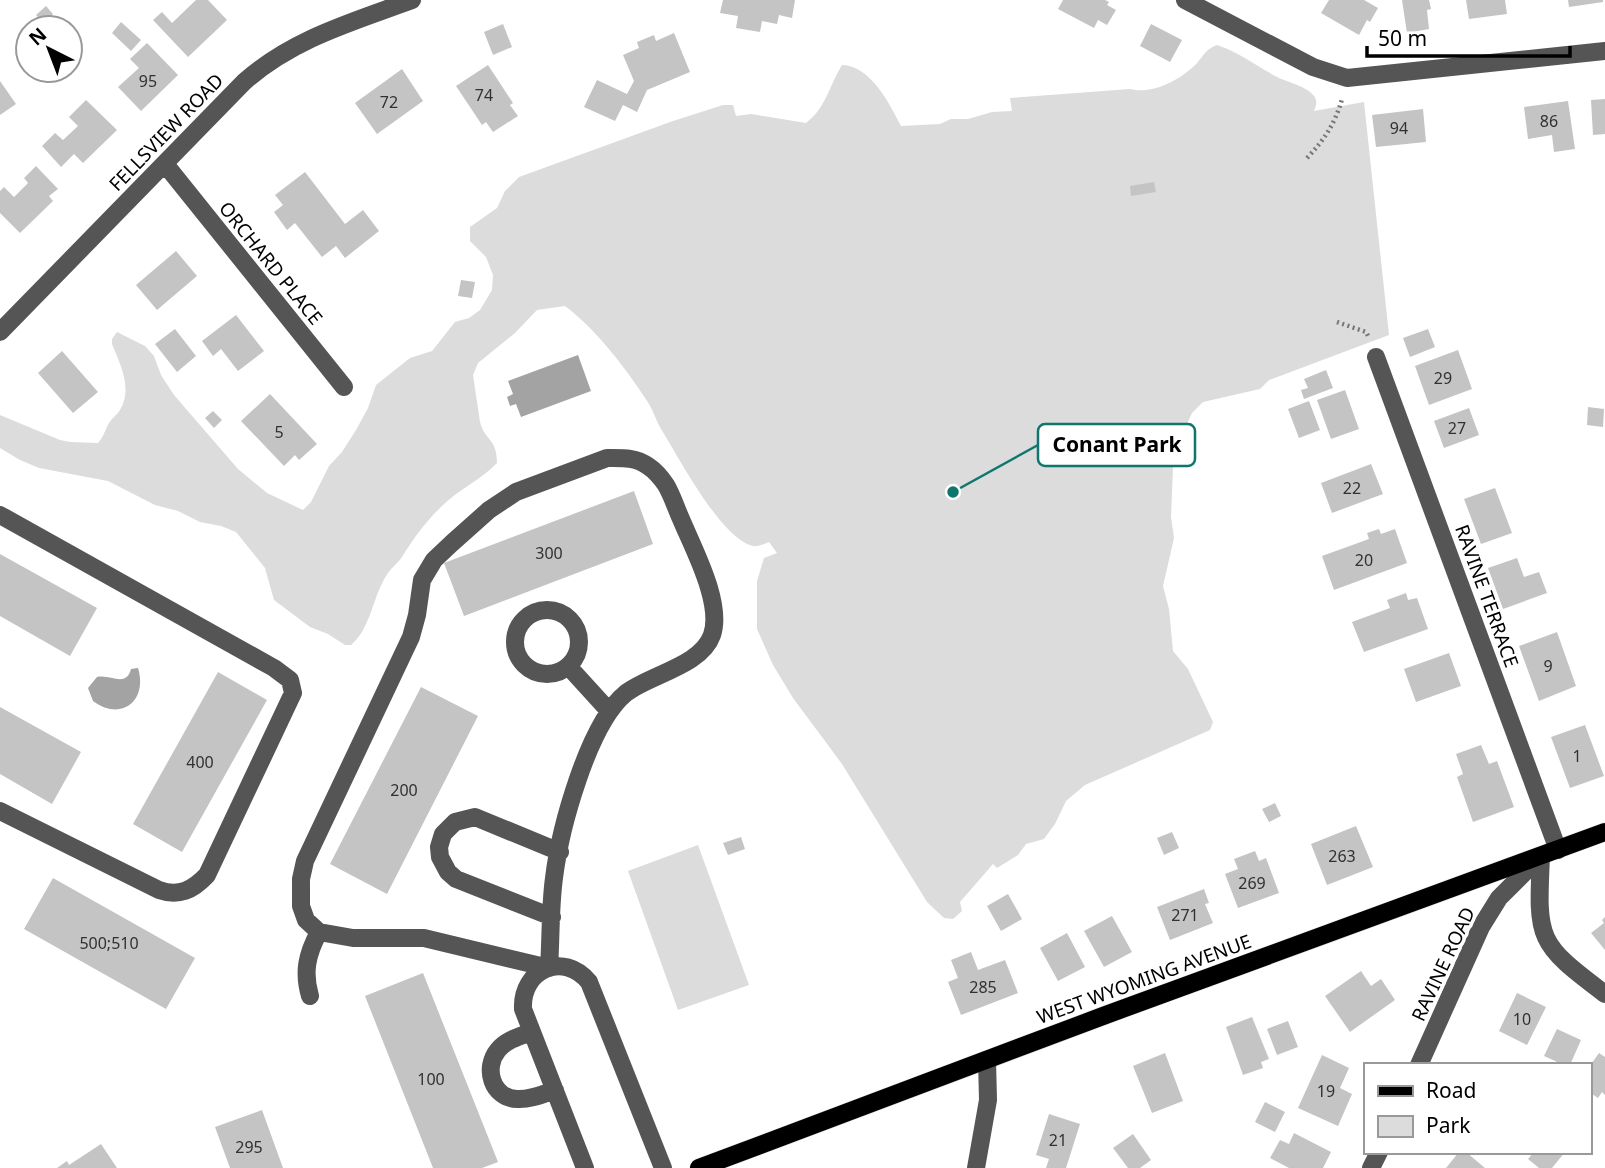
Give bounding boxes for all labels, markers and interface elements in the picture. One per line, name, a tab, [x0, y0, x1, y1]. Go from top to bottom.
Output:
north arrow	[14, 14, 84, 84]
scale bar	[1367, 14, 1570, 58]
text: N	[23, 22, 52, 51]
text: 50 m	[1378, 24, 1427, 52]
street label: FELLSVIEW ROAD	[103, 68, 229, 196]
house number: 95	[139, 70, 157, 92]
house number: 74	[475, 84, 493, 106]
house number: 72	[380, 91, 398, 113]
house number: 86	[1540, 110, 1558, 132]
house number: 94	[1390, 117, 1408, 139]
street label: ORCHARD PLACE	[213, 196, 329, 330]
house number: 29	[1434, 367, 1452, 389]
house number: 27	[1448, 417, 1466, 439]
house number: 5	[274, 421, 284, 443]
callout: Conant Park	[1038, 424, 1195, 466]
text: Conant Park	[1052, 430, 1183, 458]
house number: 22	[1343, 477, 1361, 499]
street label: RAVINE TERRACE	[1449, 521, 1525, 671]
house number: 300	[535, 542, 563, 564]
house number: 20	[1355, 549, 1373, 571]
house number: 9	[1543, 655, 1553, 677]
house number: 1	[1572, 745, 1582, 767]
house number: 400	[186, 751, 214, 773]
house number: 200	[390, 779, 418, 801]
house number: 263	[1328, 845, 1356, 867]
house number: 269	[1238, 872, 1266, 894]
street label: RAVINE ROAD	[1405, 903, 1481, 1025]
house number: 271	[1171, 904, 1199, 926]
street label: WEST WYOMING AVENUE	[1033, 928, 1255, 1030]
house number: 500;510	[79, 932, 139, 954]
house number: 285	[969, 976, 997, 998]
house number: 10	[1513, 1008, 1531, 1030]
legend	[1364, 1063, 1591, 1154]
house number: 100	[417, 1068, 445, 1090]
text: Road	[1426, 1076, 1476, 1104]
house number: 19	[1317, 1080, 1335, 1102]
text: Park	[1426, 1111, 1471, 1139]
house number: 21	[1049, 1129, 1067, 1151]
house number: 295	[235, 1136, 263, 1158]

